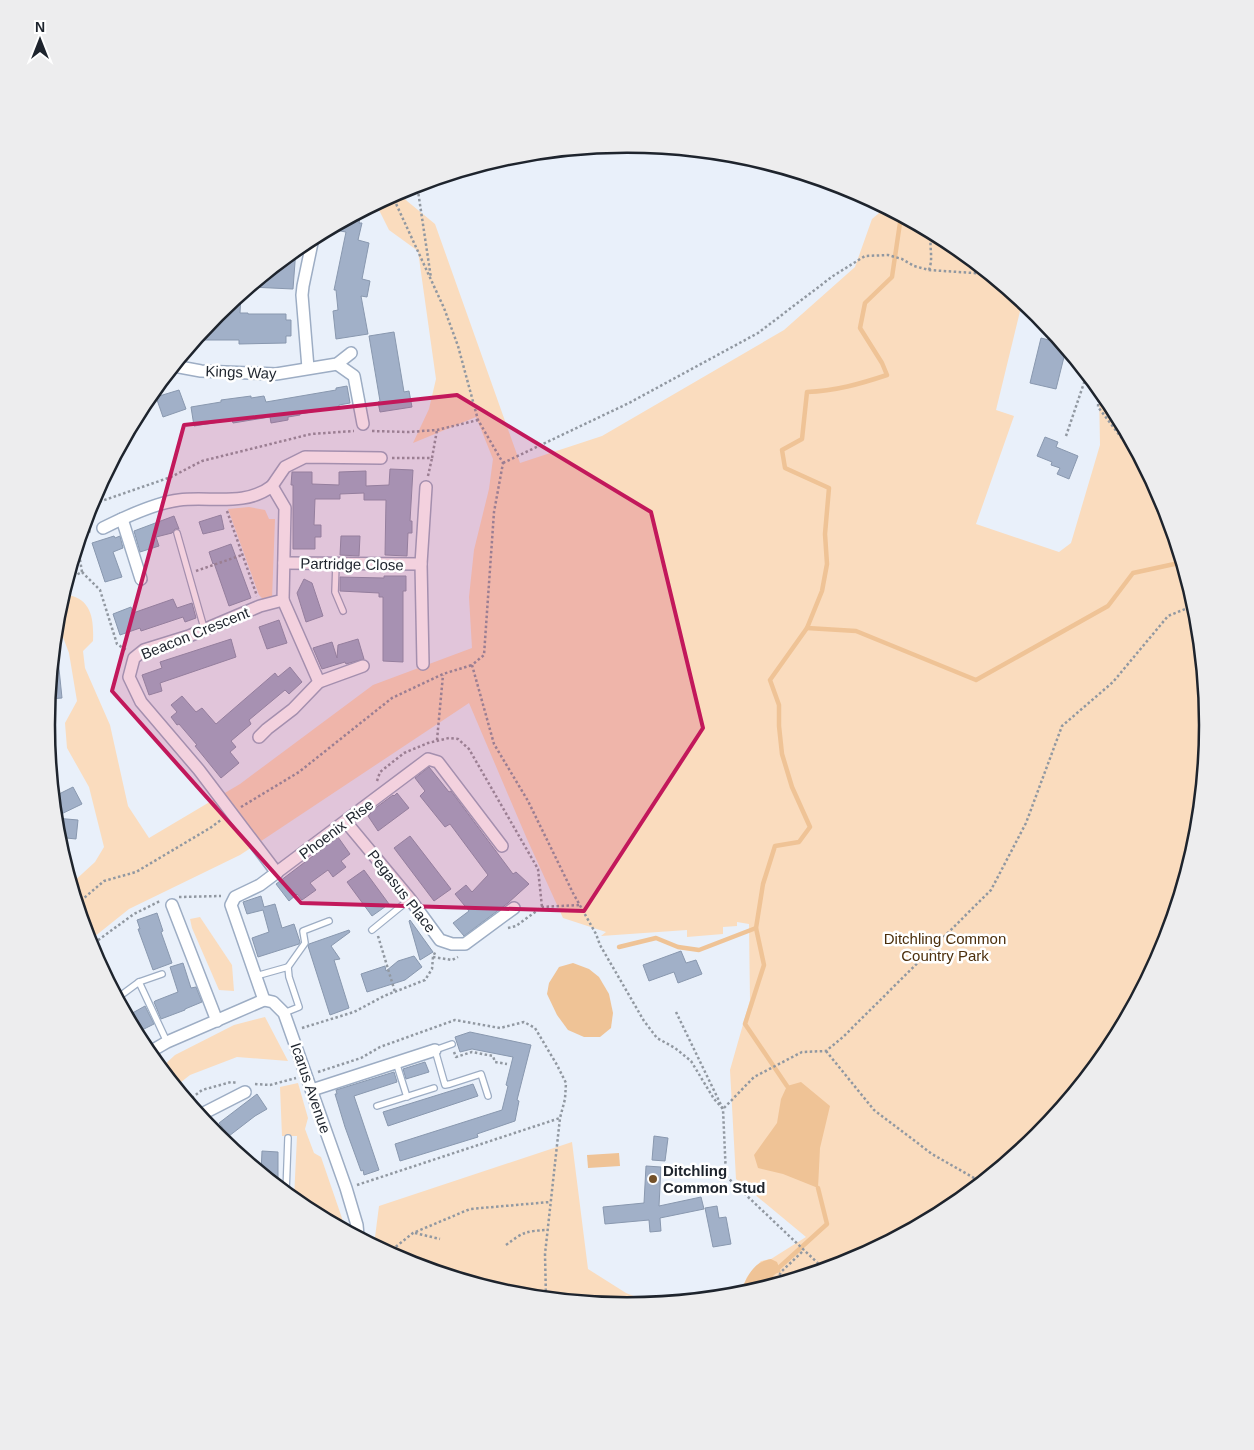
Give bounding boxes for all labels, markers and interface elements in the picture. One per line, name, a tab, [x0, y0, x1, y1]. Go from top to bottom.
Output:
north arrow	[15, 15, 65, 65]
text: N	[35, 19, 45, 35]
street label: Kings Way	[205, 362, 277, 382]
street label: Partridge Close	[300, 555, 404, 573]
street label: Beacon Crescent	[138, 603, 252, 662]
street label: Phoenix Rise	[296, 796, 376, 862]
street label: Pegasus Place	[364, 846, 440, 936]
park label: Ditchling Common Country Park	[884, 930, 1006, 964]
street label: Icarus Avenue	[288, 1040, 334, 1136]
place label: Ditchling Common Stud	[663, 1162, 766, 1196]
marker: Ditchling Common Stud	[647, 1173, 659, 1185]

